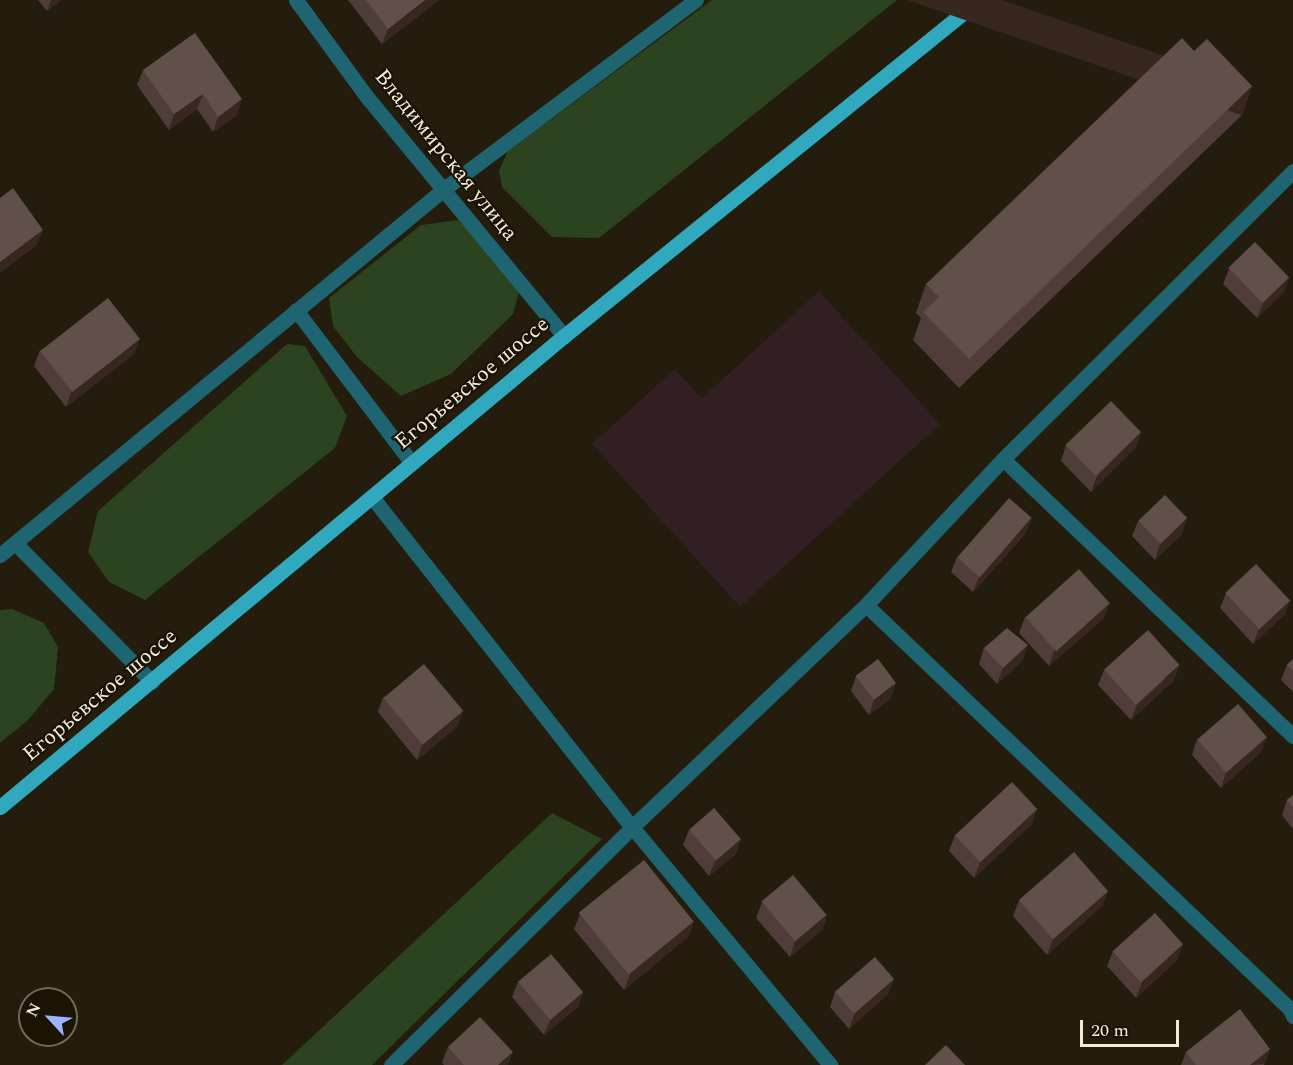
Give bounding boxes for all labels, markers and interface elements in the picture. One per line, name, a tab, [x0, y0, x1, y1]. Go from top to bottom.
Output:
street label: Владимирская улица	[369, 64, 523, 246]
street label: Егорьевское шоссе	[390, 311, 554, 455]
street label: Егорьевское шоссе	[18, 623, 182, 767]
north arrow	[18, 987, 78, 1047]
text: N	[20, 999, 47, 1021]
scale bar	[1083, 1008, 1182, 1046]
text: 20 m	[1091, 1017, 1129, 1044]

